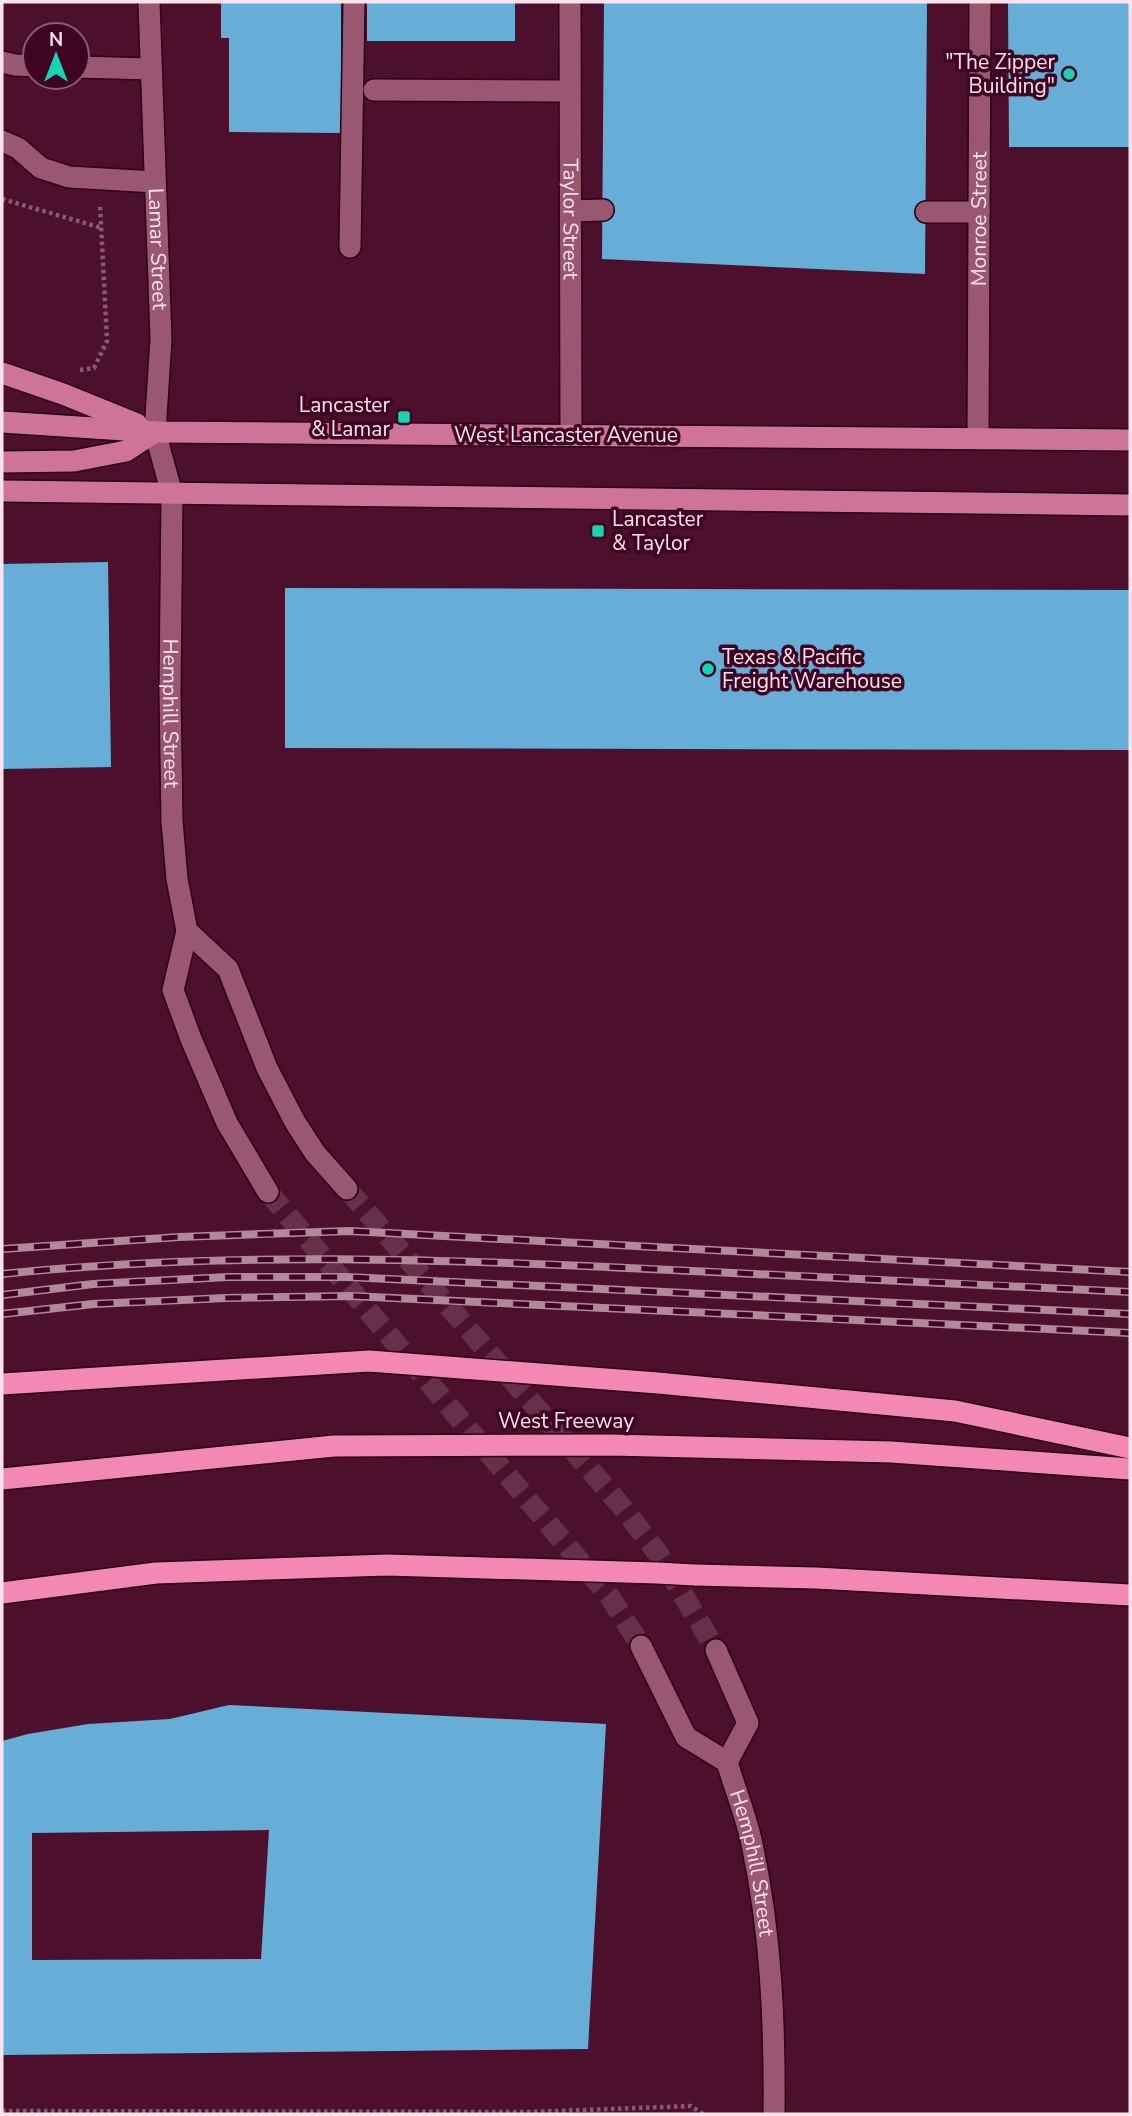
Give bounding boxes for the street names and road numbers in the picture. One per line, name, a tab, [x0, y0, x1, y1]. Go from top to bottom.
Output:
street label: Monroe Street	[965, 151, 993, 286]
street label: Taylor Street	[556, 158, 585, 280]
street label: Lamar Street	[142, 187, 174, 311]
street label: West Lancaster Avenue	[454, 421, 678, 449]
street label: Hemphill Street	[156, 638, 185, 789]
street label: West Freeway	[498, 1407, 634, 1435]
street label: Hemphill Street	[723, 1786, 781, 1938]

